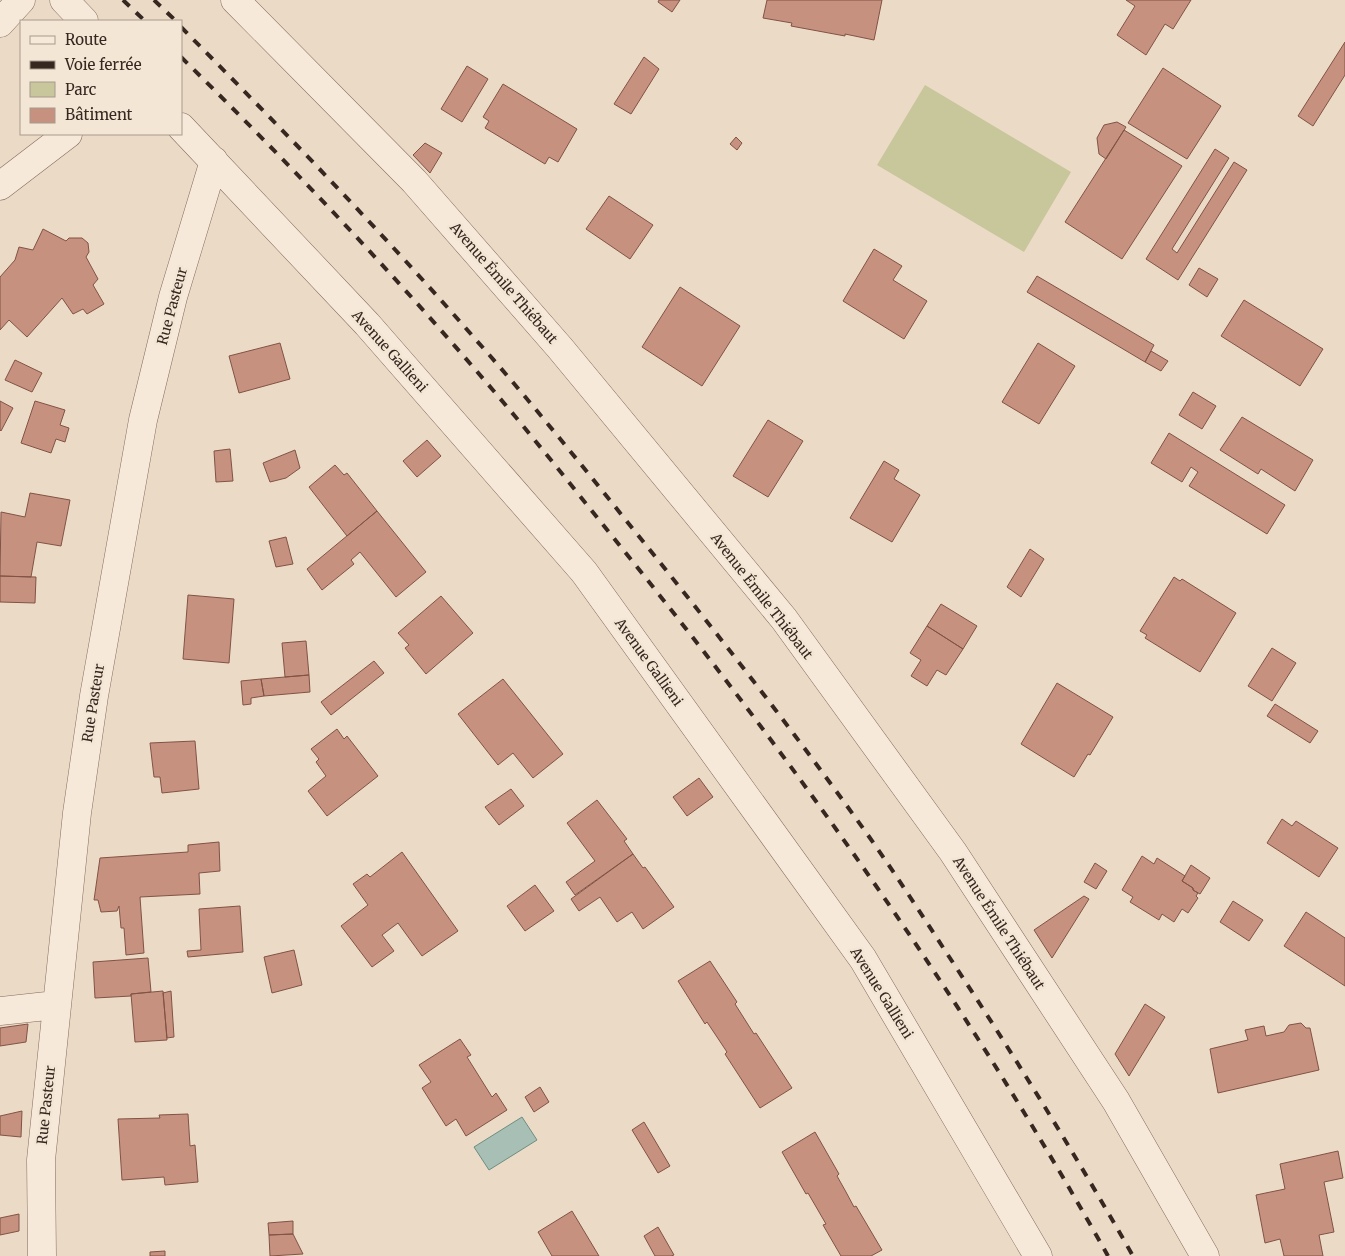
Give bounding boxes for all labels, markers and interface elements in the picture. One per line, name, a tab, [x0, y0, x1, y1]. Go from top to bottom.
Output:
legend	[20, 20, 182, 135]
text: Route	[65, 30, 107, 49]
text: Voie ferrée	[64, 55, 142, 74]
text: Parc	[65, 80, 97, 99]
text: Bâtiment	[65, 105, 133, 124]
street label: Avenue Émile Thiébaut	[446, 218, 562, 348]
street label: Rue Pasteur	[153, 265, 191, 347]
street label: Avenue Gallieni	[348, 305, 432, 396]
street label: Avenue Émile Thiébaut	[706, 528, 817, 663]
street label: Avenue Gallieni	[610, 614, 687, 710]
street label: Rue Pasteur	[78, 662, 108, 744]
street label: Avenue Émile Thiébaut	[949, 852, 1049, 994]
street label: Avenue Gallieni	[846, 943, 918, 1042]
street label: Rue Pasteur	[33, 1064, 59, 1146]

